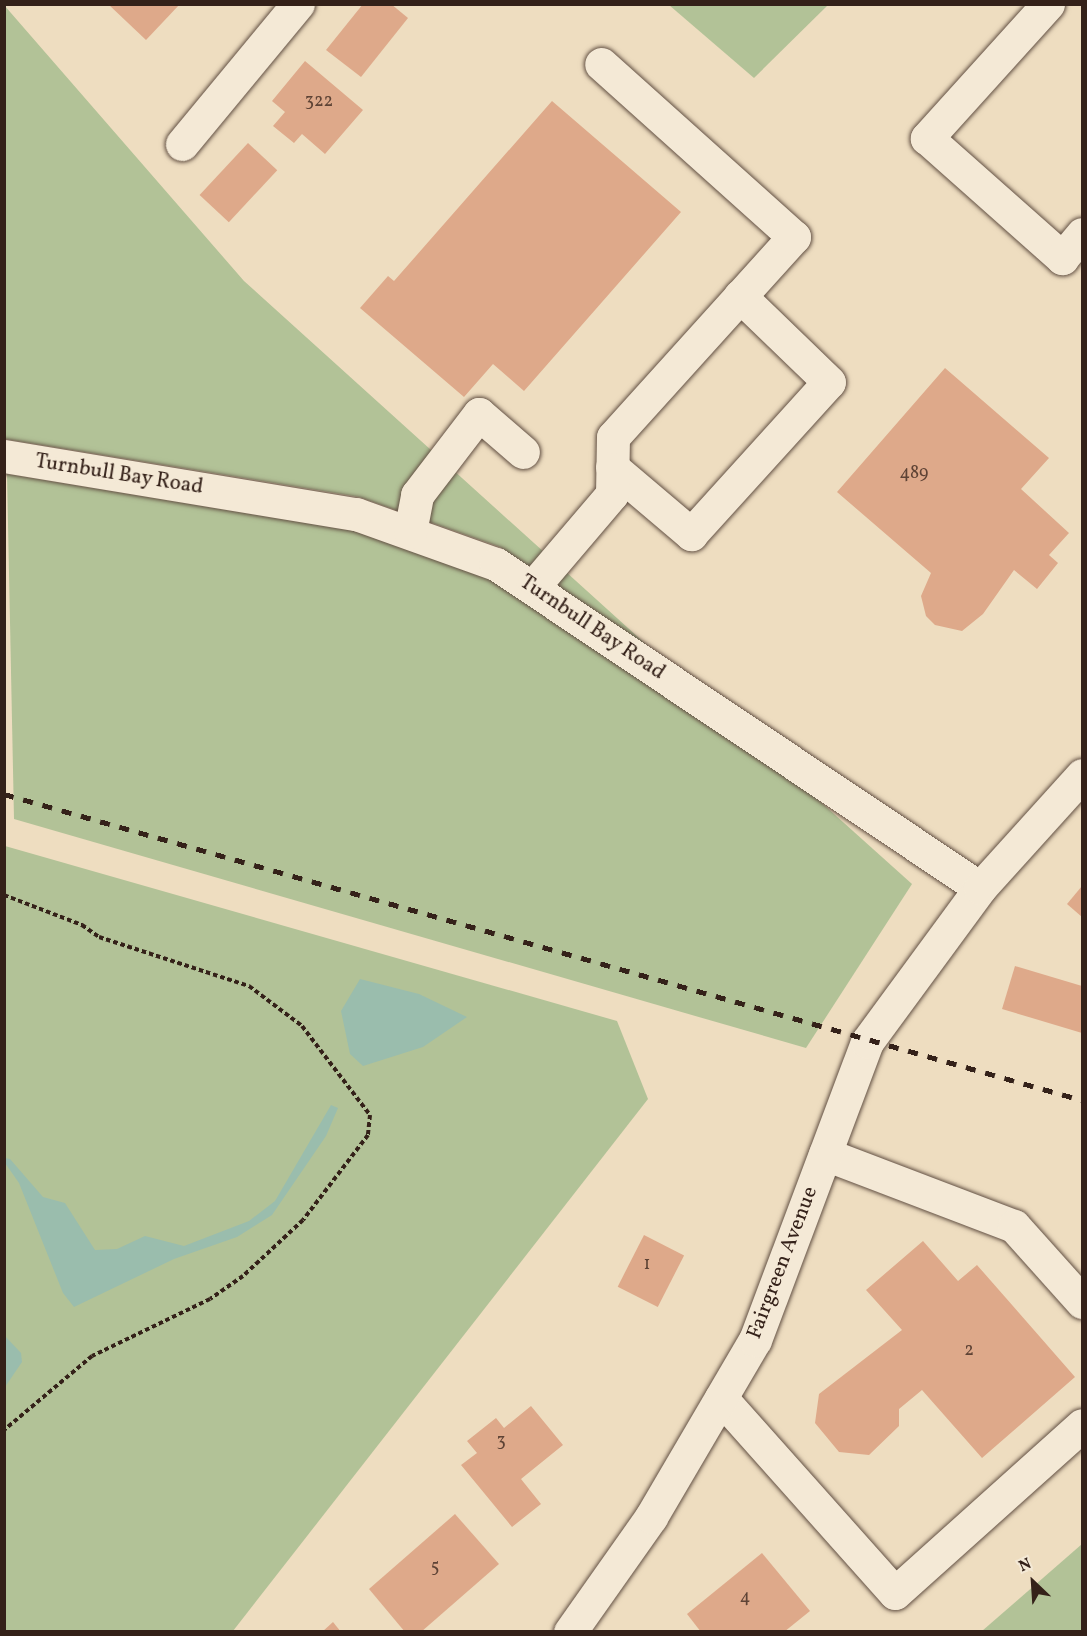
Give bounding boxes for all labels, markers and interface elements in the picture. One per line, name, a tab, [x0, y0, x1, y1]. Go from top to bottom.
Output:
house number: 322	[305, 91, 333, 113]
street label: Turnbull Bay Road	[33, 449, 205, 501]
house number: 489	[900, 463, 928, 485]
street label: Turnbull Bay Road	[514, 570, 670, 686]
street label: Fairgreen Avenue	[742, 1183, 824, 1343]
house number: 1	[644, 1254, 650, 1276]
house number: 2	[964, 1340, 974, 1362]
house number: 3	[496, 1431, 506, 1453]
north arrow	[1003, 1552, 1063, 1612]
text: N	[1015, 1553, 1035, 1578]
house number: 5	[431, 1557, 439, 1579]
house number: 4	[740, 1587, 750, 1609]

